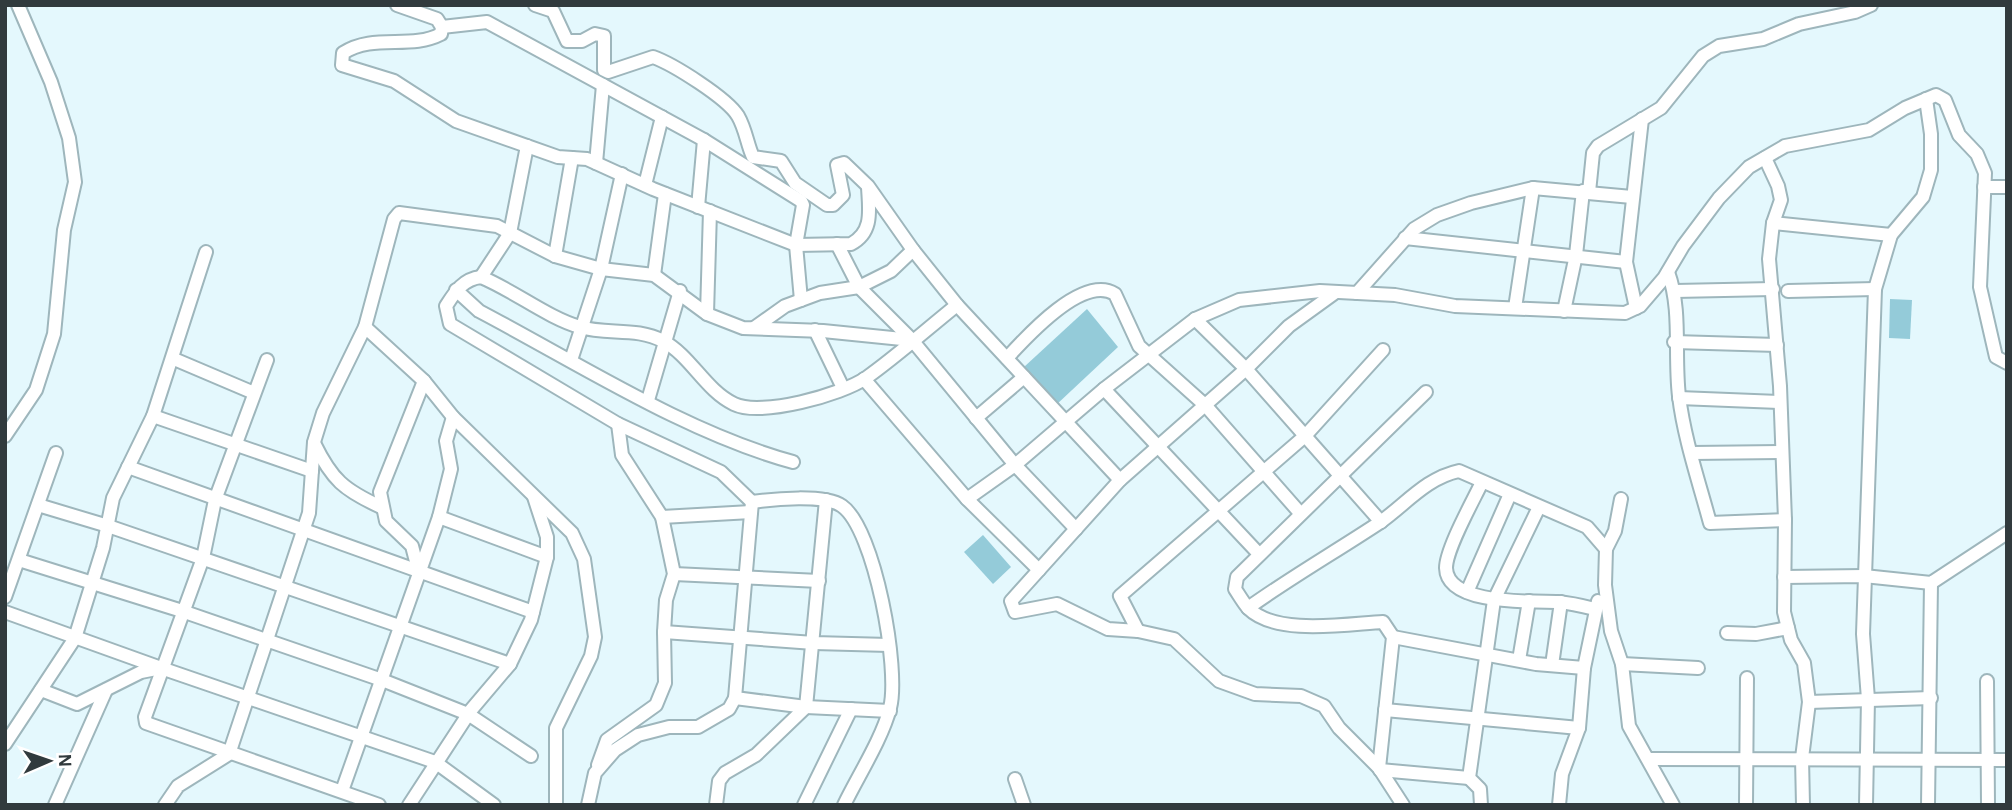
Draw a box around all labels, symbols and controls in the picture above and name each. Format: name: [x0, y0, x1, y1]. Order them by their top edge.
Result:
north arrow: [14, 726, 84, 796]
text: N: [55, 754, 74, 767]

